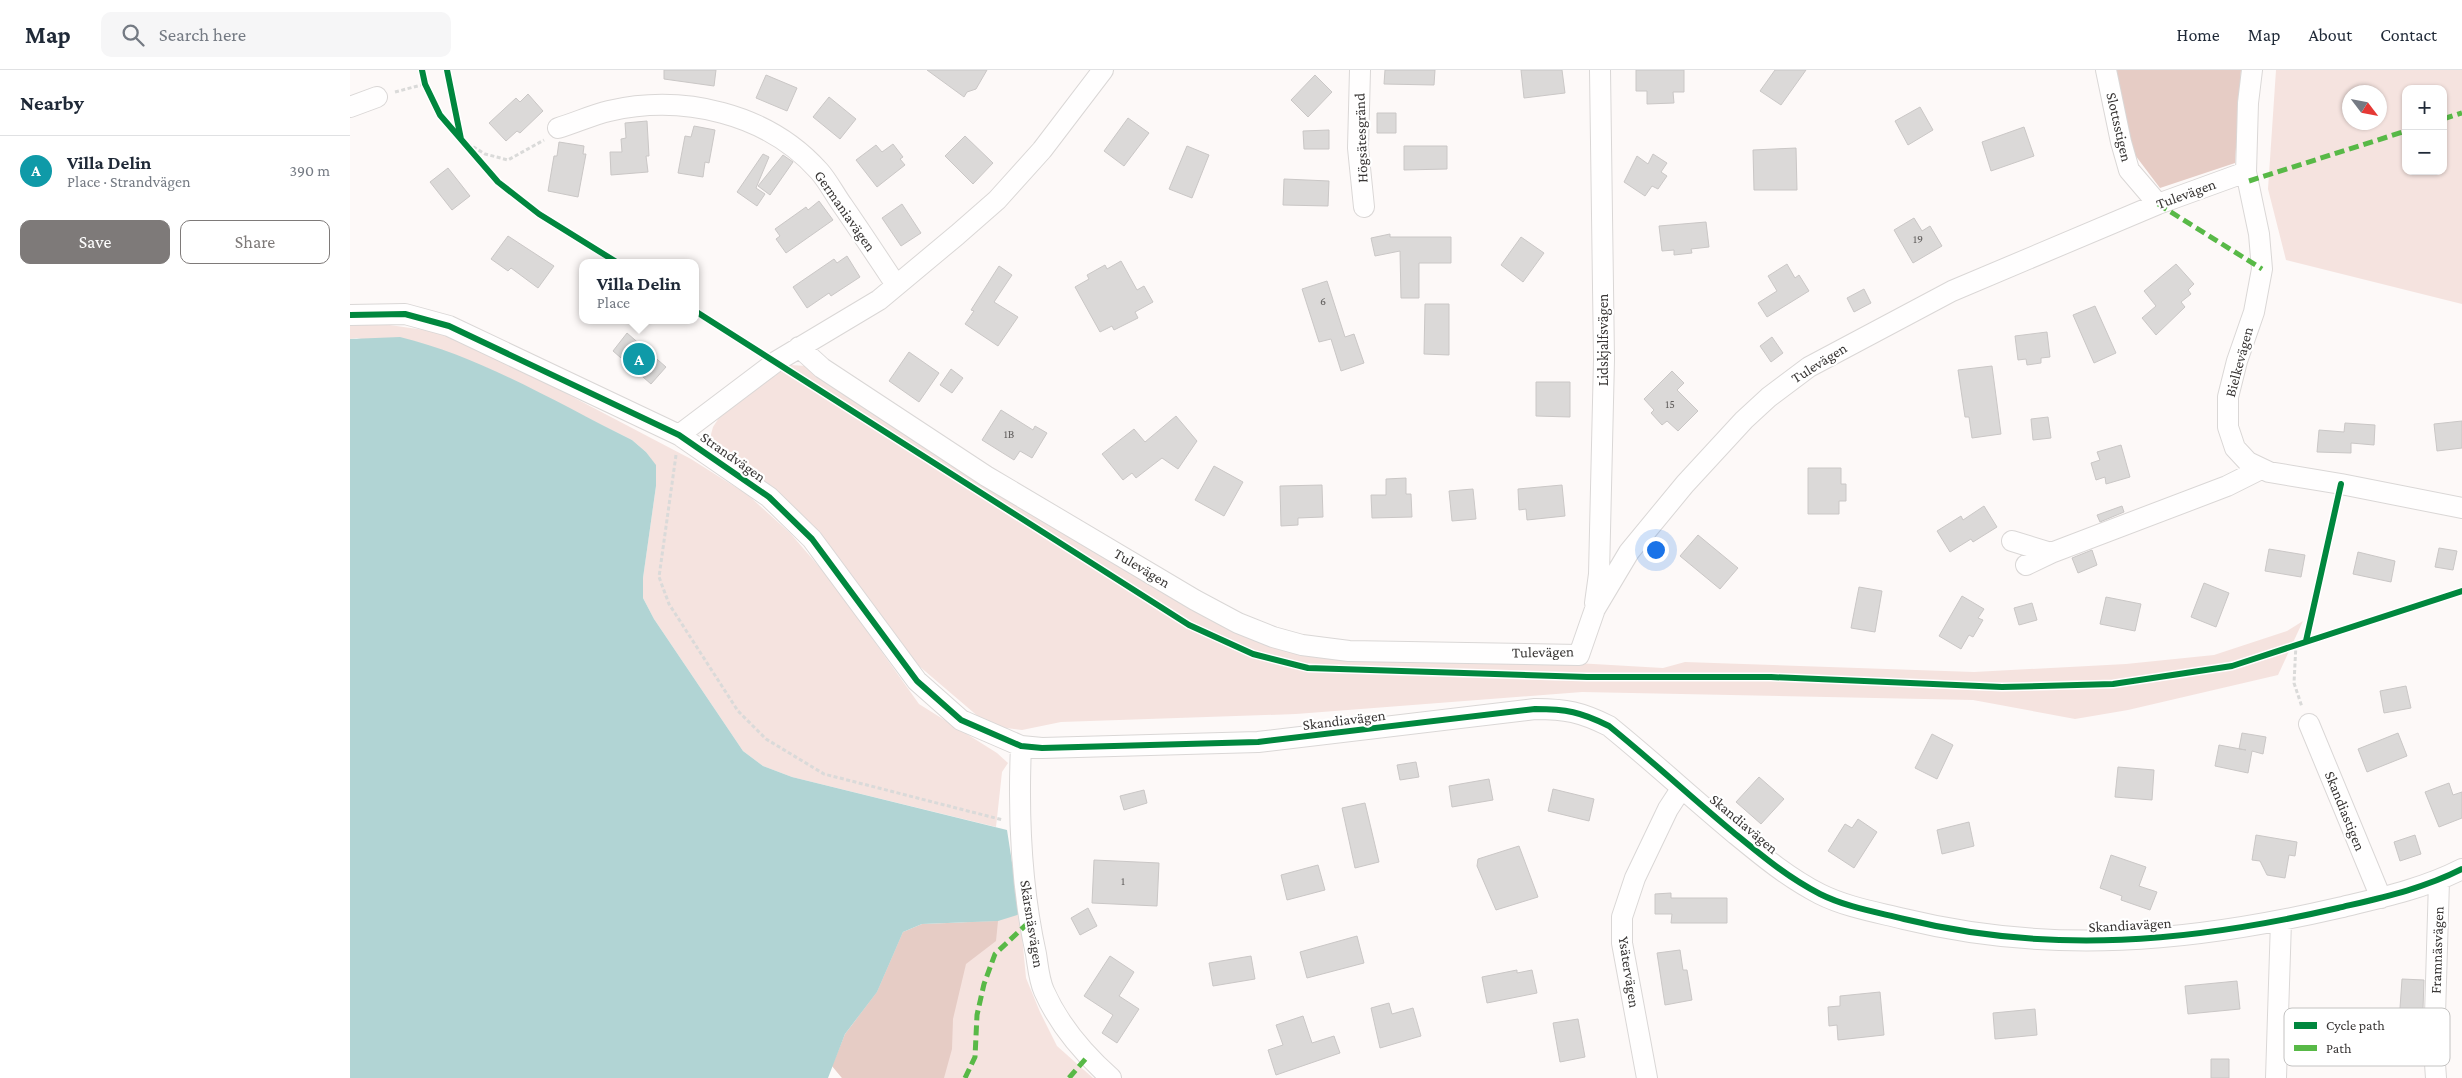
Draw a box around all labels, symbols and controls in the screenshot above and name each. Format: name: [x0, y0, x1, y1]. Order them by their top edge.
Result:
search box: [101, 12, 451, 57]
text: Map: [25, 21, 71, 48]
icon: search: [119, 21, 147, 49]
text: Search here: [159, 24, 246, 45]
text: Home: [2177, 25, 2220, 45]
text: Map: [2248, 25, 2280, 45]
text: About: [2308, 25, 2352, 45]
text: Contact: [2380, 25, 2437, 45]
north arrow: [2342, 85, 2387, 130]
map controls: [2402, 85, 2447, 175]
button: +: [2402, 85, 2447, 130]
text: Nearby: [20, 91, 84, 115]
street label: Slottsstigen: [2102, 91, 2135, 163]
street label: Högsätesgränd: [1351, 93, 1372, 183]
button: −: [2402, 130, 2447, 175]
text: Villa Delin: [67, 152, 151, 173]
text: A: [31, 162, 41, 179]
text: 390 m: [289, 162, 330, 179]
street label: Germaniavägen: [810, 168, 879, 255]
text: Place · Strandvägen: [67, 173, 191, 190]
street label: Tulevägen: [2154, 176, 2218, 213]
button: Save: [20, 220, 170, 264]
button: Share: [180, 220, 330, 264]
house number: 19: [1913, 232, 1923, 246]
popup: [579, 259, 699, 324]
text: Villa Delin: [597, 273, 681, 294]
text: Place: [597, 294, 630, 311]
house number: 6: [1320, 294, 1326, 308]
street label: Lidskjalfsvägen: [1595, 294, 1612, 386]
street label: Bielkevägen: [2222, 325, 2257, 399]
pin: A: [623, 340, 655, 378]
street label: Tulevägen: [1788, 340, 1850, 387]
house number: 15: [1665, 397, 1675, 411]
house number: 1B: [1004, 427, 1015, 441]
street label: Strandvägen: [697, 429, 769, 486]
your location: [1643, 537, 1669, 563]
street label: Tulevägen: [1111, 545, 1173, 592]
street label: Tulevägen: [1512, 643, 1574, 662]
street label: Skandiavägen: [1302, 707, 1386, 734]
street label: Skandiastigen: [2321, 769, 2368, 854]
street label: Skandiavägen: [1706, 791, 1781, 858]
house number: 1: [1121, 874, 1125, 888]
street label: Skärsnäsvägen: [1016, 879, 1047, 969]
street label: Framnäsvägen: [2427, 906, 2448, 994]
street label: Skandiavägen: [2088, 915, 2172, 936]
street label: Ysätervägen: [1614, 935, 1643, 1009]
legend: [2284, 1008, 2450, 1066]
text: Cycle path: [2326, 1017, 2385, 1033]
text: Path: [2326, 1040, 2352, 1056]

